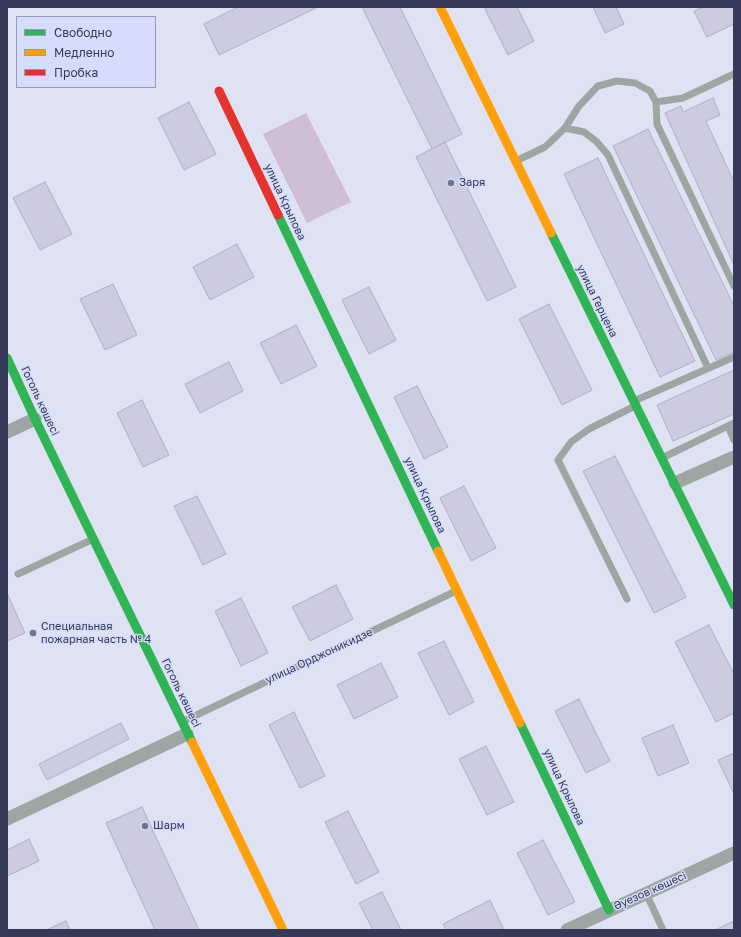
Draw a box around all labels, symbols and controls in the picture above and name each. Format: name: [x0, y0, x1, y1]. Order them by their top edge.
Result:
legend: [16, 16, 156, 88]
text: Свободно: [54, 25, 112, 40]
text: Медленно: [54, 45, 114, 60]
text: Пробка: [54, 65, 98, 80]
street label: улица Крылова: [261, 162, 309, 242]
place label: Заря: [459, 176, 485, 190]
marker: Заря: [446, 178, 456, 188]
street label: улица Герцена: [574, 263, 620, 339]
street label: Гоголь көшесі: [18, 364, 62, 438]
street label: улица Крылова: [401, 455, 449, 535]
place label: Специальная пожарная часть № 4: [41, 620, 151, 646]
street label: улица Орджоникидзе: [263, 625, 375, 687]
marker: Специальная пожарная часть № 4: [28, 628, 38, 638]
street label: Гоголь көшесі: [159, 656, 203, 730]
street label: улица Крылова: [540, 747, 588, 827]
place label: Шарм: [153, 819, 185, 833]
marker: Шарм: [140, 821, 150, 831]
street label: Әуезов көшесі: [612, 869, 688, 913]

